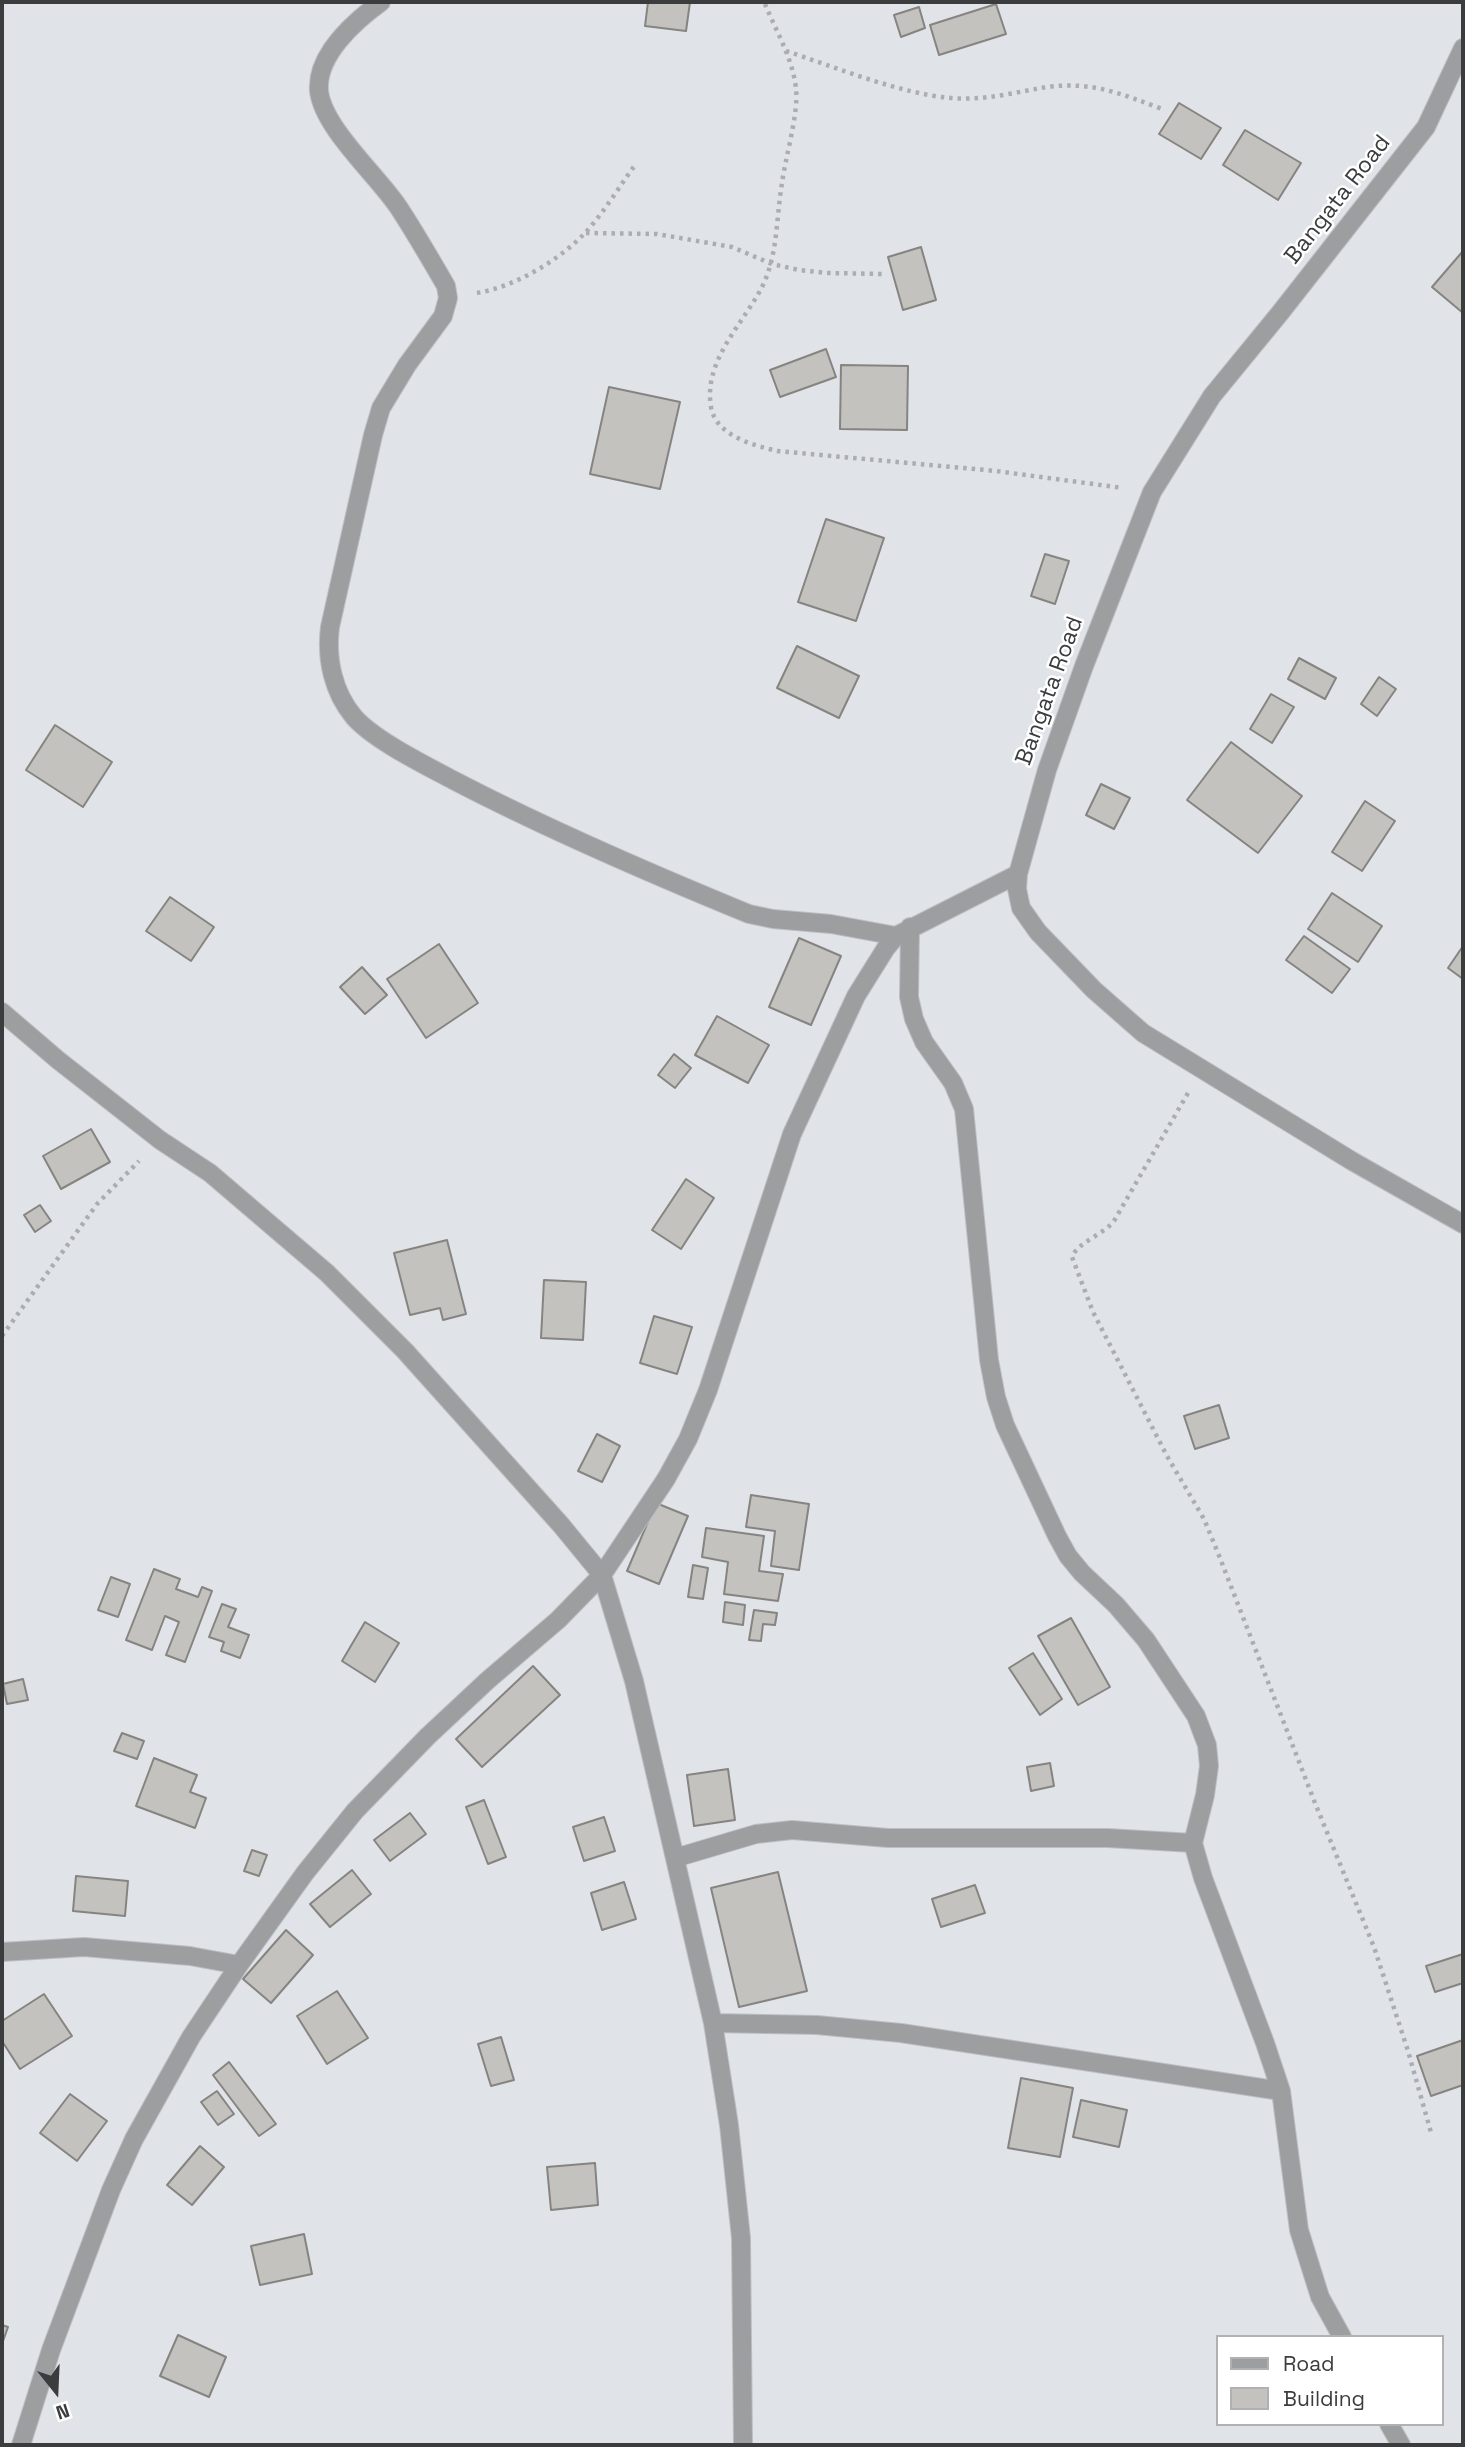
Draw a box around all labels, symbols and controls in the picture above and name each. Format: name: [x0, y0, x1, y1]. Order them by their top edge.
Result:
street label: Bangata Road: [1279, 130, 1397, 270]
street label: Bangata Road: [1010, 613, 1090, 769]
legend: [1216, 2335, 1444, 2426]
text: Road: [1283, 2350, 1335, 2377]
north arrow: [21, 2356, 91, 2426]
text: Building: [1283, 2385, 1365, 2412]
text: N: [53, 2398, 73, 2425]

